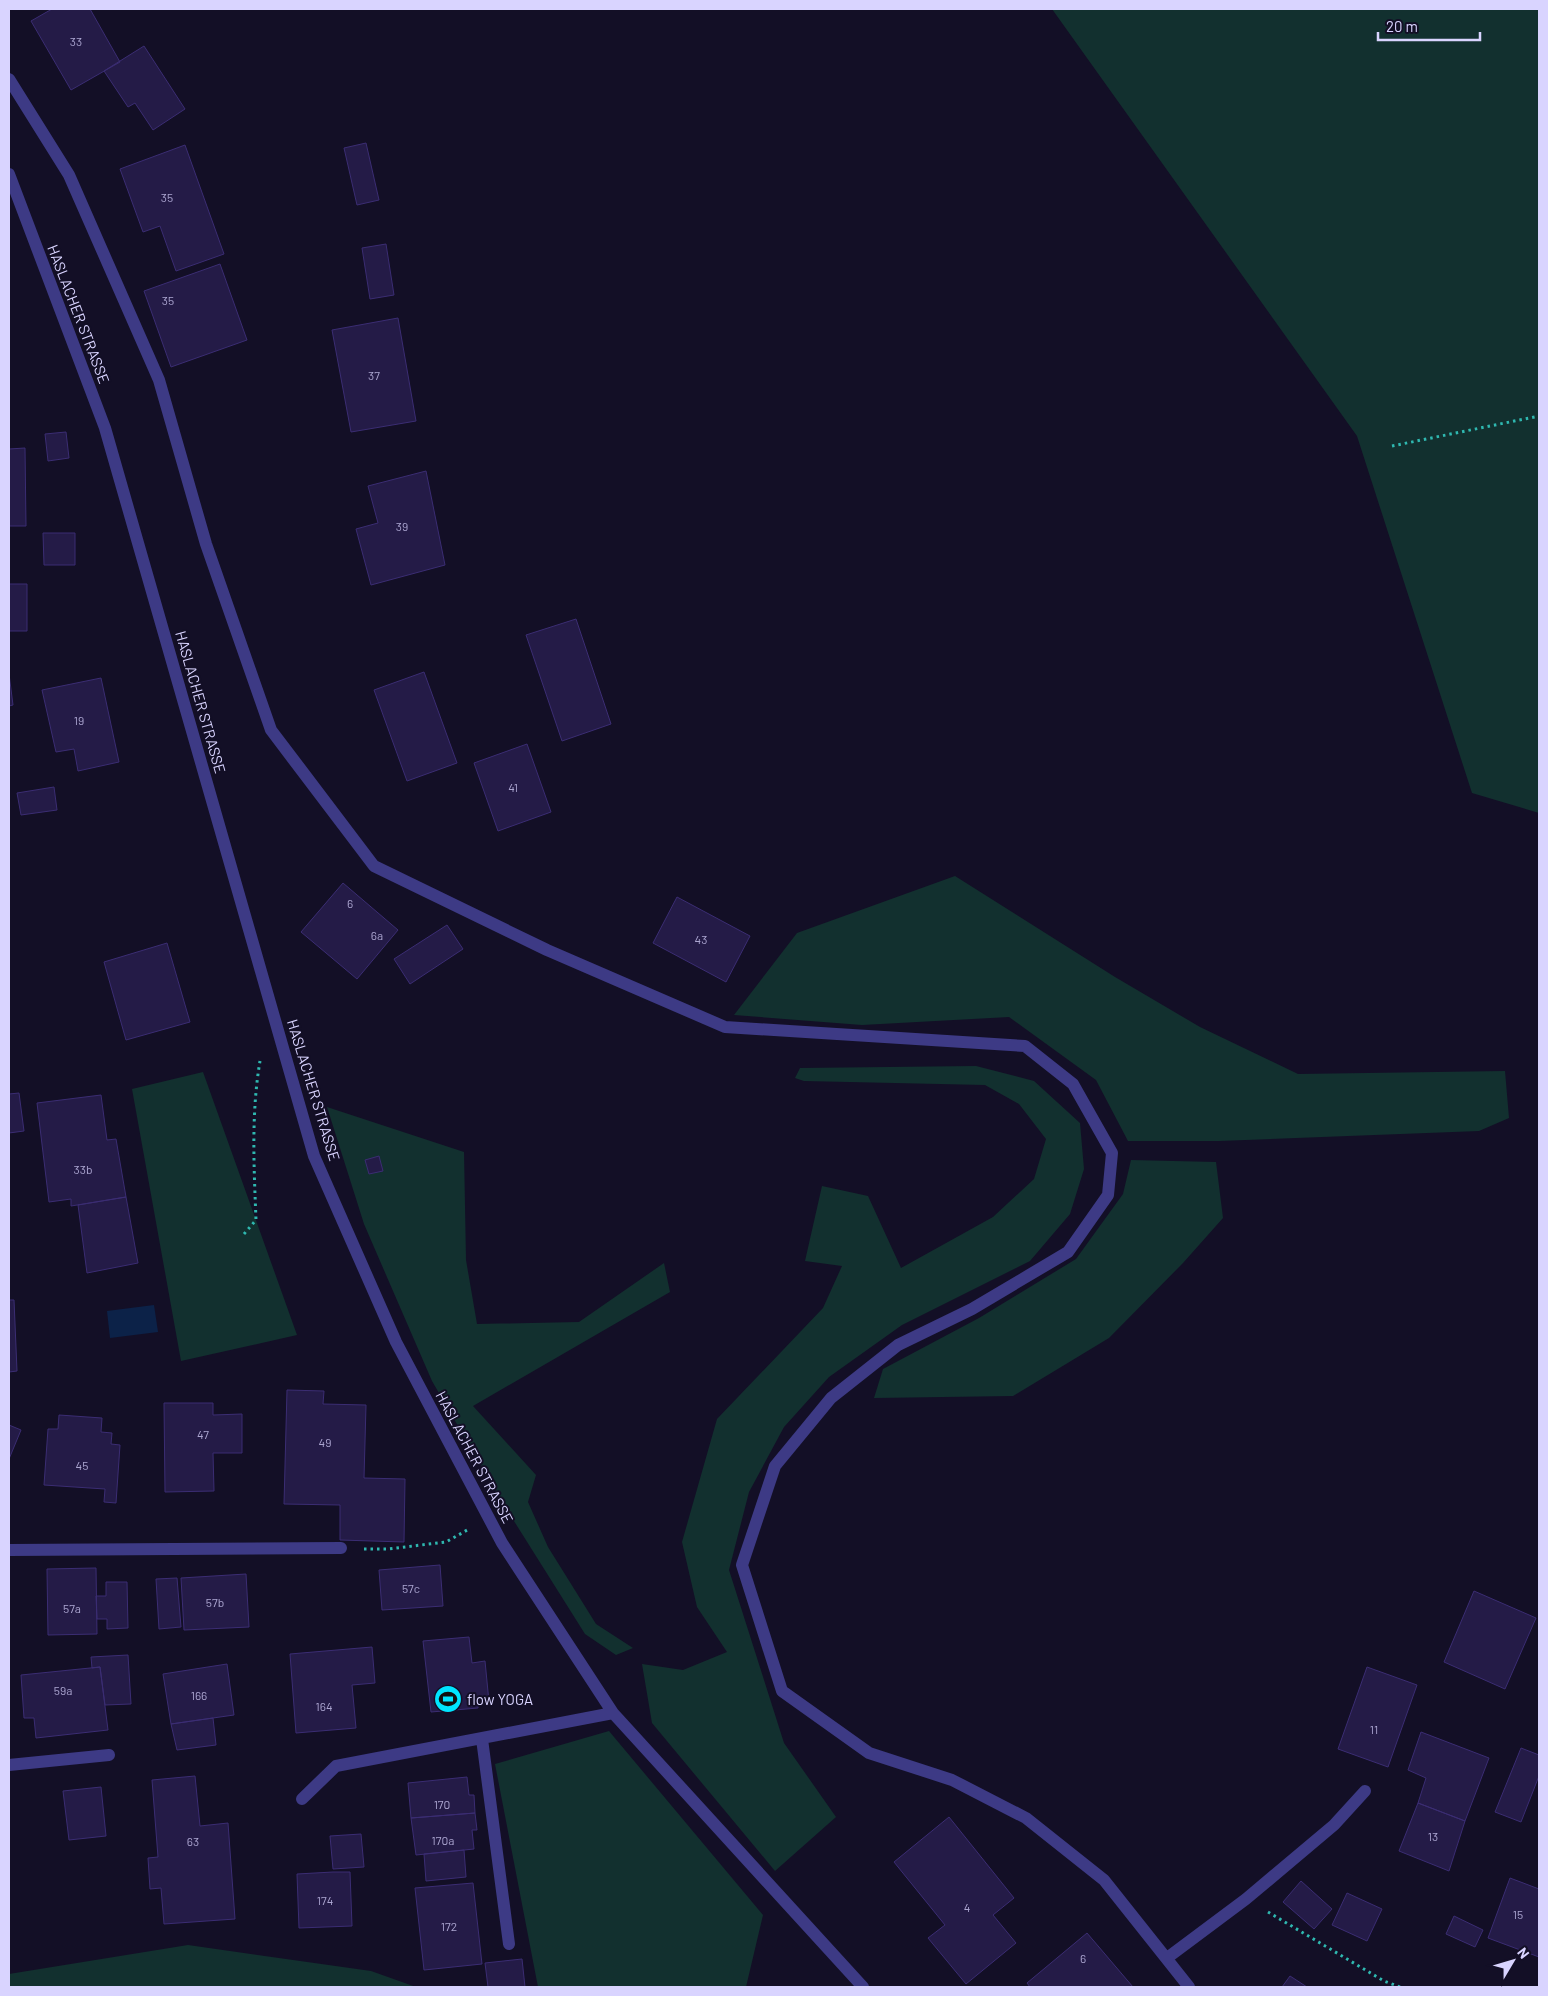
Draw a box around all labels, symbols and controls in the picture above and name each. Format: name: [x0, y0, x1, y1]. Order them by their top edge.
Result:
scale bar: [1378, 10, 1480, 42]
text: 20 m: [1386, 17, 1418, 35]
house number: 33: [70, 34, 82, 48]
house number: 35: [161, 190, 173, 204]
street label: HASLACHER STRASSE: [44, 242, 114, 386]
house number: 35: [162, 293, 174, 307]
house number: 37: [368, 368, 380, 382]
house number: 39: [396, 519, 408, 533]
street label: HASLACHER STRASSE: [172, 629, 230, 775]
house number: 19: [74, 713, 84, 727]
house number: 41: [508, 780, 518, 794]
house number: 6: [347, 896, 353, 910]
house number: 6a: [371, 928, 383, 942]
house number: 43: [695, 932, 707, 946]
street label: HASLACHER STRASSE: [284, 1017, 344, 1163]
house number: 33b: [74, 1162, 92, 1176]
street label: HASLACHER STRASSE: [432, 1388, 518, 1526]
house number: 47: [197, 1427, 209, 1441]
house number: 49: [319, 1435, 331, 1449]
house number: 45: [76, 1458, 88, 1472]
house number: 57c: [402, 1581, 420, 1595]
house number: 57b: [206, 1595, 224, 1609]
house number: 57a: [63, 1601, 81, 1615]
house number: 59a: [54, 1683, 72, 1697]
sports icon: flow YOGA: [433, 1684, 463, 1714]
house number: 166: [191, 1688, 207, 1702]
place label: flow YOGA: [467, 1690, 533, 1708]
house number: 164: [316, 1699, 333, 1713]
house number: 11: [1370, 1722, 1378, 1736]
house number: 170: [434, 1797, 450, 1811]
house number: 13: [1428, 1829, 1438, 1843]
house number: 170a: [432, 1833, 454, 1847]
house number: 63: [187, 1834, 199, 1848]
house number: 174: [317, 1893, 333, 1907]
house number: 4: [964, 1900, 970, 1914]
house number: 15: [1513, 1907, 1523, 1921]
house number: 172: [441, 1919, 457, 1933]
north arrow: [1488, 1936, 1538, 1986]
text: N: [1514, 1944, 1533, 1962]
house number: 6: [1080, 1951, 1086, 1965]

